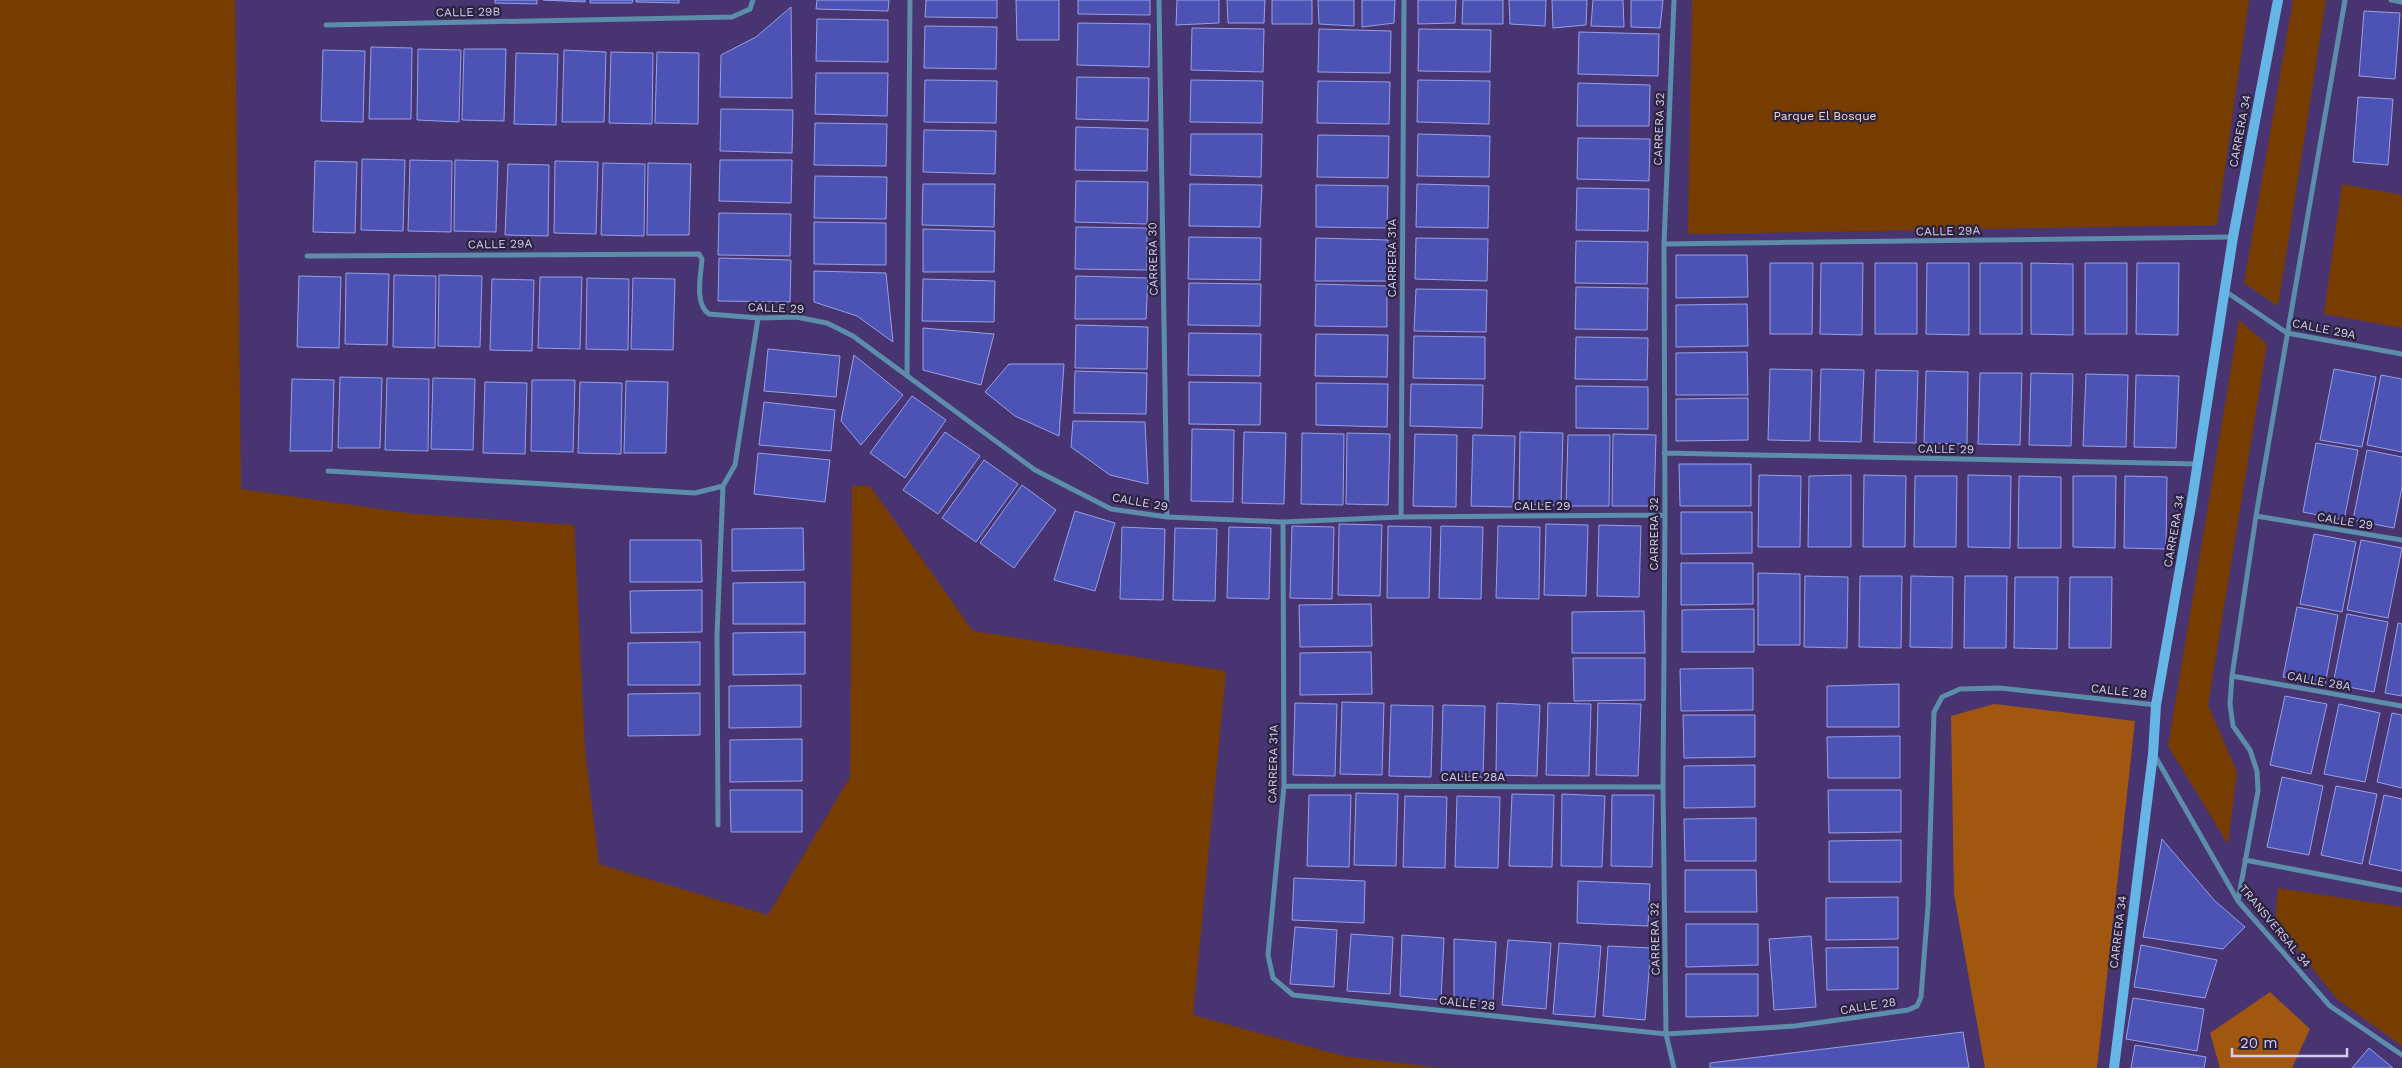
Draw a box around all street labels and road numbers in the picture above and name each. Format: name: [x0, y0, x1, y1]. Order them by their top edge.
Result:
street label: CALLE 29B: [436, 4, 501, 20]
street label: CARRERA 32: [1651, 92, 1667, 166]
street label: CARRERA 34: [2226, 94, 2254, 168]
street label: CARRERA 31A: [1385, 218, 1399, 297]
street label: CARRERA 30: [1145, 222, 1161, 296]
street label: CALLE 29A: [1916, 223, 1980, 239]
street label: CALLE 29A: [468, 236, 532, 252]
street label: CALLE 29: [747, 300, 805, 316]
street label: CALLE 29A: [2291, 316, 2357, 342]
street label: CALLE 29: [1918, 442, 1974, 456]
street label: CALLE 29: [1111, 490, 1169, 514]
street label: CARRERA 34: [2161, 494, 2187, 568]
street label: CARRERA 32: [1647, 497, 1661, 571]
street label: CALLE 29: [1514, 499, 1570, 513]
street label: CALLE 29: [2316, 510, 2374, 532]
street label: CALLE 28A: [2286, 669, 2352, 694]
street label: CALLE 28: [2090, 681, 2148, 701]
street label: CARRERA 31A: [1265, 724, 1281, 804]
street label: CALLE 28A: [1441, 770, 1505, 784]
street label: TRANSVERSAL 34: [2236, 882, 2314, 970]
street label: CARRERA 34: [2107, 895, 2129, 969]
street label: CARRERA 32: [1647, 902, 1663, 976]
street label: CALLE 28: [1438, 993, 1496, 1013]
street label: CALLE 28: [1839, 995, 1897, 1017]

